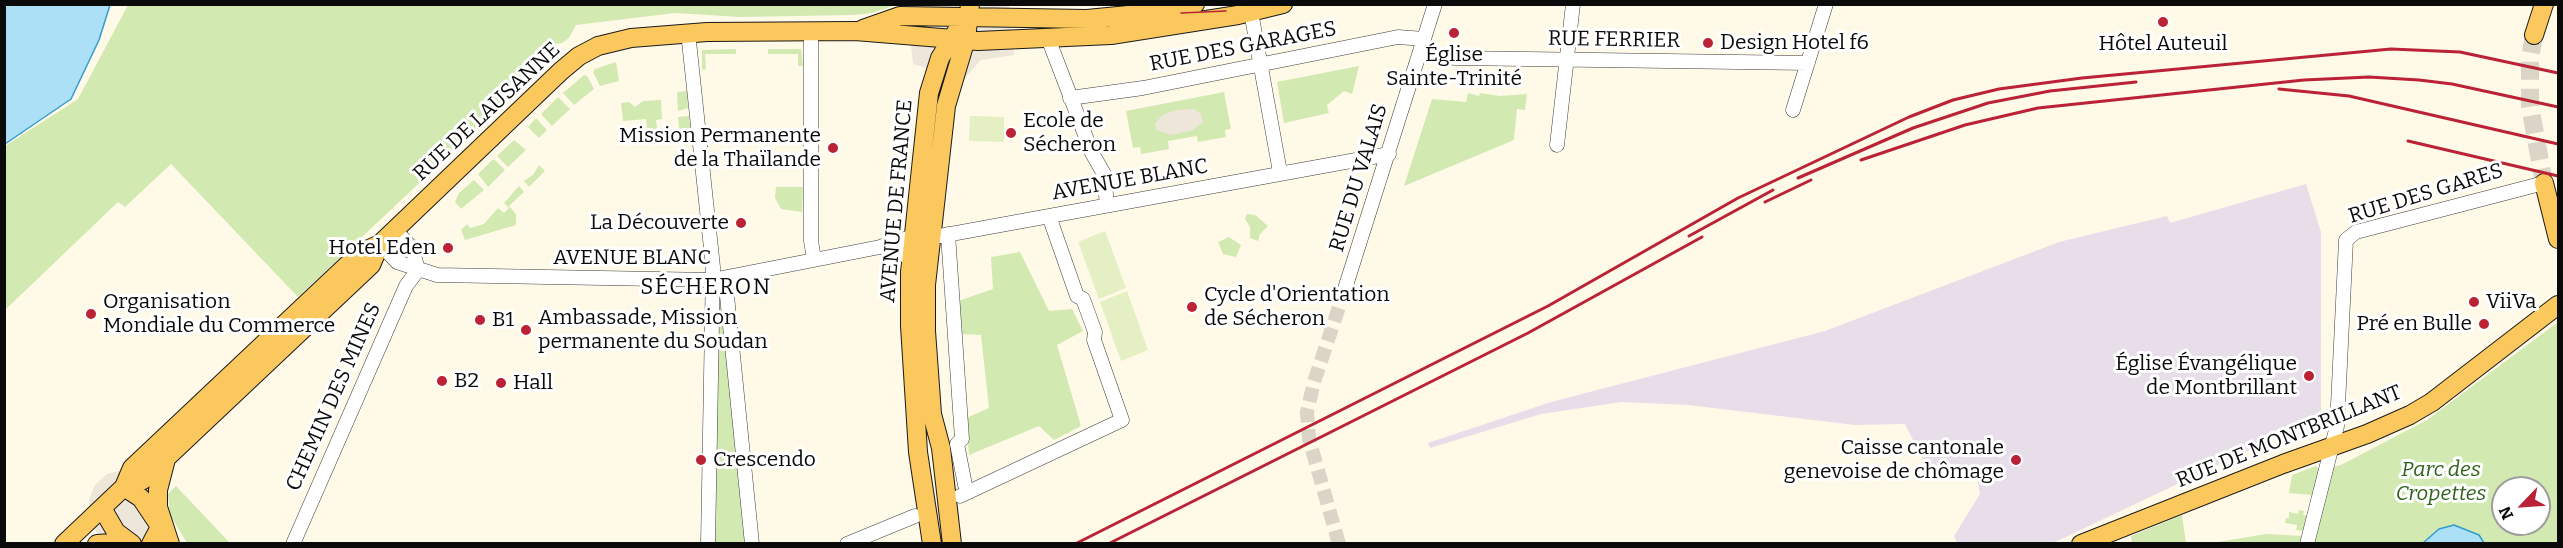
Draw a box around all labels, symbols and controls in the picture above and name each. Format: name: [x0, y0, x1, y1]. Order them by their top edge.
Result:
marker: Hôtel Auteuil: [2156, 15, 2170, 29]
street label: RUE DES GARAGES: [1147, 17, 1339, 77]
marker: Église Sainte-Trinité: [1447, 26, 1461, 40]
street label: RUE FERRIER: [1548, 26, 1680, 54]
place label: Design Hotel f6: [1720, 30, 1869, 56]
place label: Hôtel Auteuil: [2099, 31, 2227, 57]
marker: Design Hotel f6: [1701, 36, 1715, 50]
street label: RUE DE LAUSANNE: [408, 37, 566, 187]
place label: Église Sainte-Trinité: [1386, 42, 1522, 92]
street label: AVENUE DE FRANCE: [876, 98, 918, 304]
street label: RUE DU VALAIS: [1325, 101, 1393, 255]
place label: Ecole de Sécheron: [1023, 108, 1116, 158]
place label: Mission Permanente de la Thaïlande: [619, 123, 821, 173]
marker: Ecole de Sécheron: [1004, 126, 1018, 140]
marker: Mission Permanente de la Thaïlande: [826, 141, 840, 155]
street label: AVENUE BLANC: [1050, 154, 1210, 206]
street label: RUE DES GARES: [2346, 159, 2506, 229]
place label: La Découverte: [590, 210, 729, 236]
marker: La Découverte: [734, 216, 748, 230]
place label: Hotel Eden: [329, 235, 436, 261]
marker: Hotel Eden: [441, 241, 455, 255]
street label: AVENUE BLANC: [553, 245, 711, 271]
district label: SÉCHERON: [640, 275, 772, 301]
place label: Cycle d'Orientation de Sécheron: [1204, 282, 1390, 332]
place label: Organisation Mondiale du Commerce: [103, 289, 335, 339]
place label: ViiVa: [2486, 289, 2536, 315]
marker: ViiVa: [2467, 295, 2481, 309]
street label: CHEMIN DES MINES: [281, 299, 387, 495]
marker: Cycle d'Orientation de Sécheron: [1185, 300, 1199, 314]
place label: Ambassade, Mission permanente du Soudan: [538, 305, 768, 355]
marker: Organisation Mondiale du Commerce: [84, 307, 98, 321]
place label: B1: [492, 307, 514, 333]
place label: Pré en Bulle: [2356, 311, 2472, 337]
marker: B1: [473, 313, 487, 327]
marker: Pré en Bulle: [2477, 317, 2491, 331]
marker: Ambassade, Mission permanente du Soudan: [519, 323, 533, 337]
place label: Église Évangélique de Montbrillant: [2115, 351, 2297, 401]
place label: B2: [454, 368, 479, 394]
marker: Église Évangélique de Montbrillant: [2302, 369, 2316, 383]
place label: Hall: [513, 370, 553, 396]
marker: B2: [435, 374, 449, 388]
marker: Hall: [494, 376, 508, 390]
street label: RUE DE MONTBRILLANT: [2173, 380, 2405, 494]
place label: Caisse cantonale genevoise de chômage: [1784, 435, 2004, 485]
place label: Crescendo: [713, 447, 816, 473]
marker: Crescendo: [694, 453, 708, 467]
marker: Caisse cantonale genevoise de chômage: [2009, 453, 2023, 467]
park label: Parc des Cropettes: [2396, 457, 2486, 507]
north arrow: [2491, 476, 2551, 536]
text: N: [2495, 503, 2517, 523]

